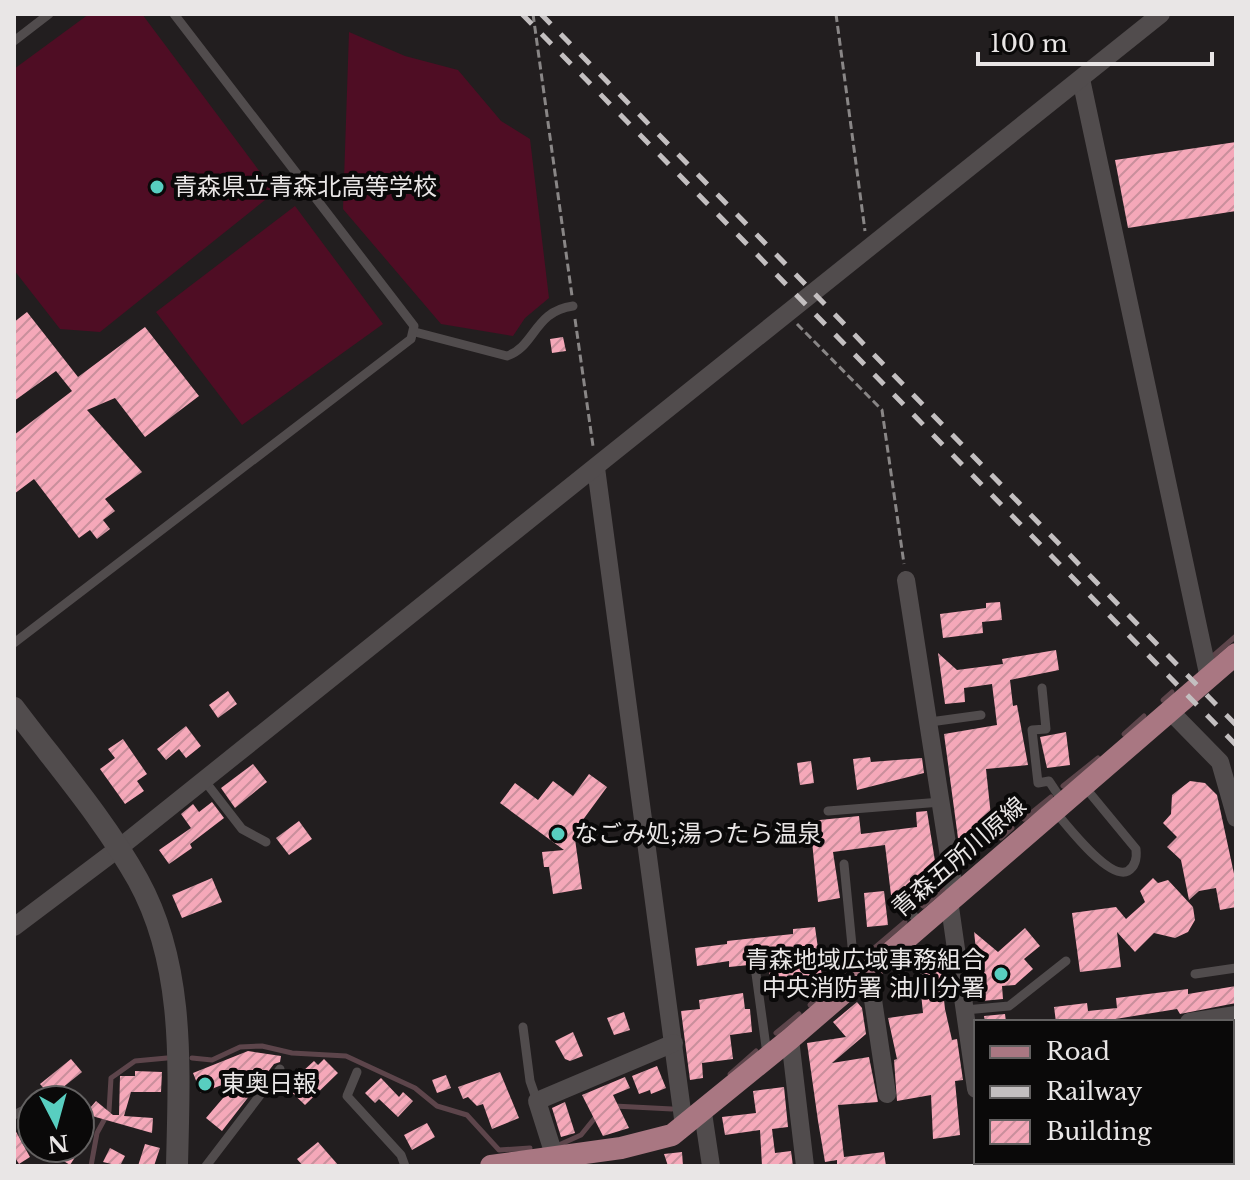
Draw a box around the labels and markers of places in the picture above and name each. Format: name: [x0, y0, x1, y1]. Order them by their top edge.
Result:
place label: 青森県立青森北高等学校: [173, 172, 437, 201]
marker: 青森県立青森北高等学校: [148, 178, 166, 196]
place label: なごみ処;湯ったら温泉: [574, 819, 821, 848]
marker: なごみ処;湯ったら温泉: [549, 825, 567, 843]
place label: 青森地域広域事務組合 中央消防署 油川分署: [745, 945, 985, 1002]
marker: 青森地域広域事務組合 中央消防署 油川分署: [992, 965, 1010, 983]
place label: 東奥日報: [221, 1069, 317, 1098]
marker: 東奥日報: [196, 1075, 214, 1093]

